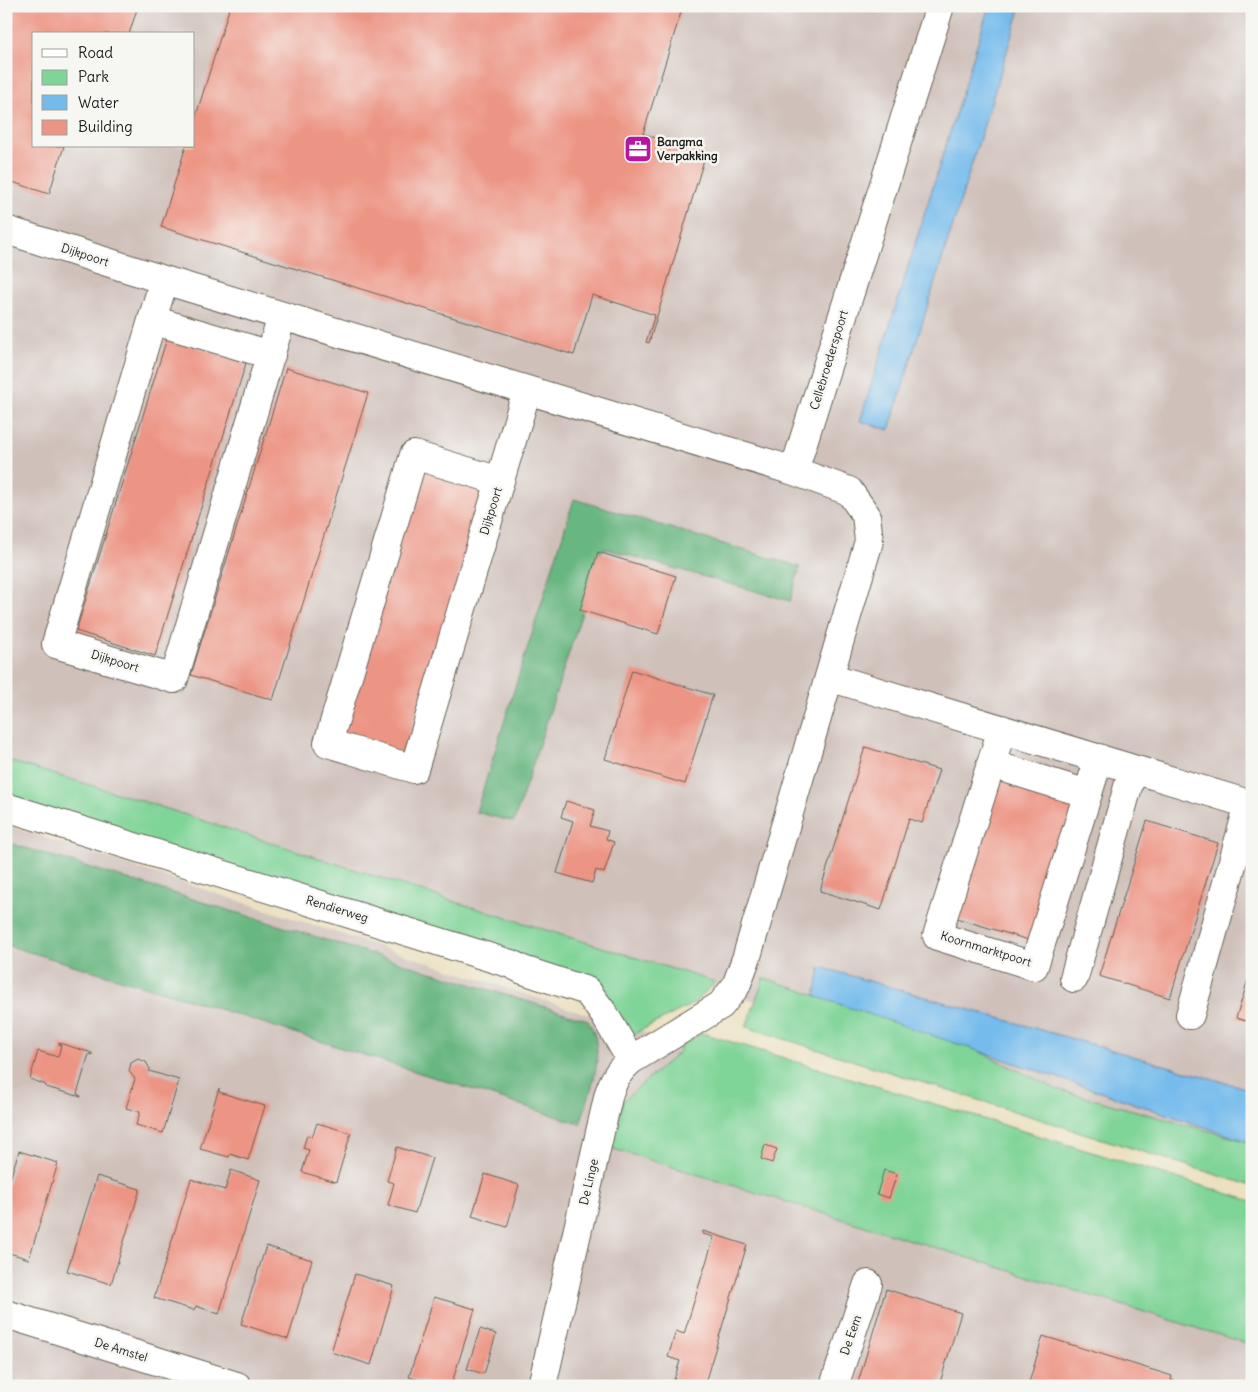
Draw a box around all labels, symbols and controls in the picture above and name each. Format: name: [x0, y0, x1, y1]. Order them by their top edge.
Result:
legend: [32, 32, 195, 148]
text: Road: [78, 43, 113, 62]
text: Park: [78, 67, 109, 86]
text: Water: [78, 93, 119, 112]
text: Building: [78, 117, 133, 136]
office icon: Bangma Verpakking: [623, 134, 653, 164]
place label: Bangma Verpakking: [657, 134, 718, 164]
street label: Dijkpoort: [59, 240, 111, 269]
street label: Cellebroederspoort: [806, 308, 851, 412]
street label: Dijkpoort: [476, 485, 505, 537]
street label: Dijkpoort: [89, 646, 141, 675]
street label: Rendierweg: [304, 892, 370, 925]
street label: Koornmarktpoort: [939, 928, 1033, 969]
street label: De Linge: [576, 1157, 601, 1207]
street label: De Eem: [837, 1312, 865, 1357]
street label: De Amstel: [93, 1334, 149, 1365]

